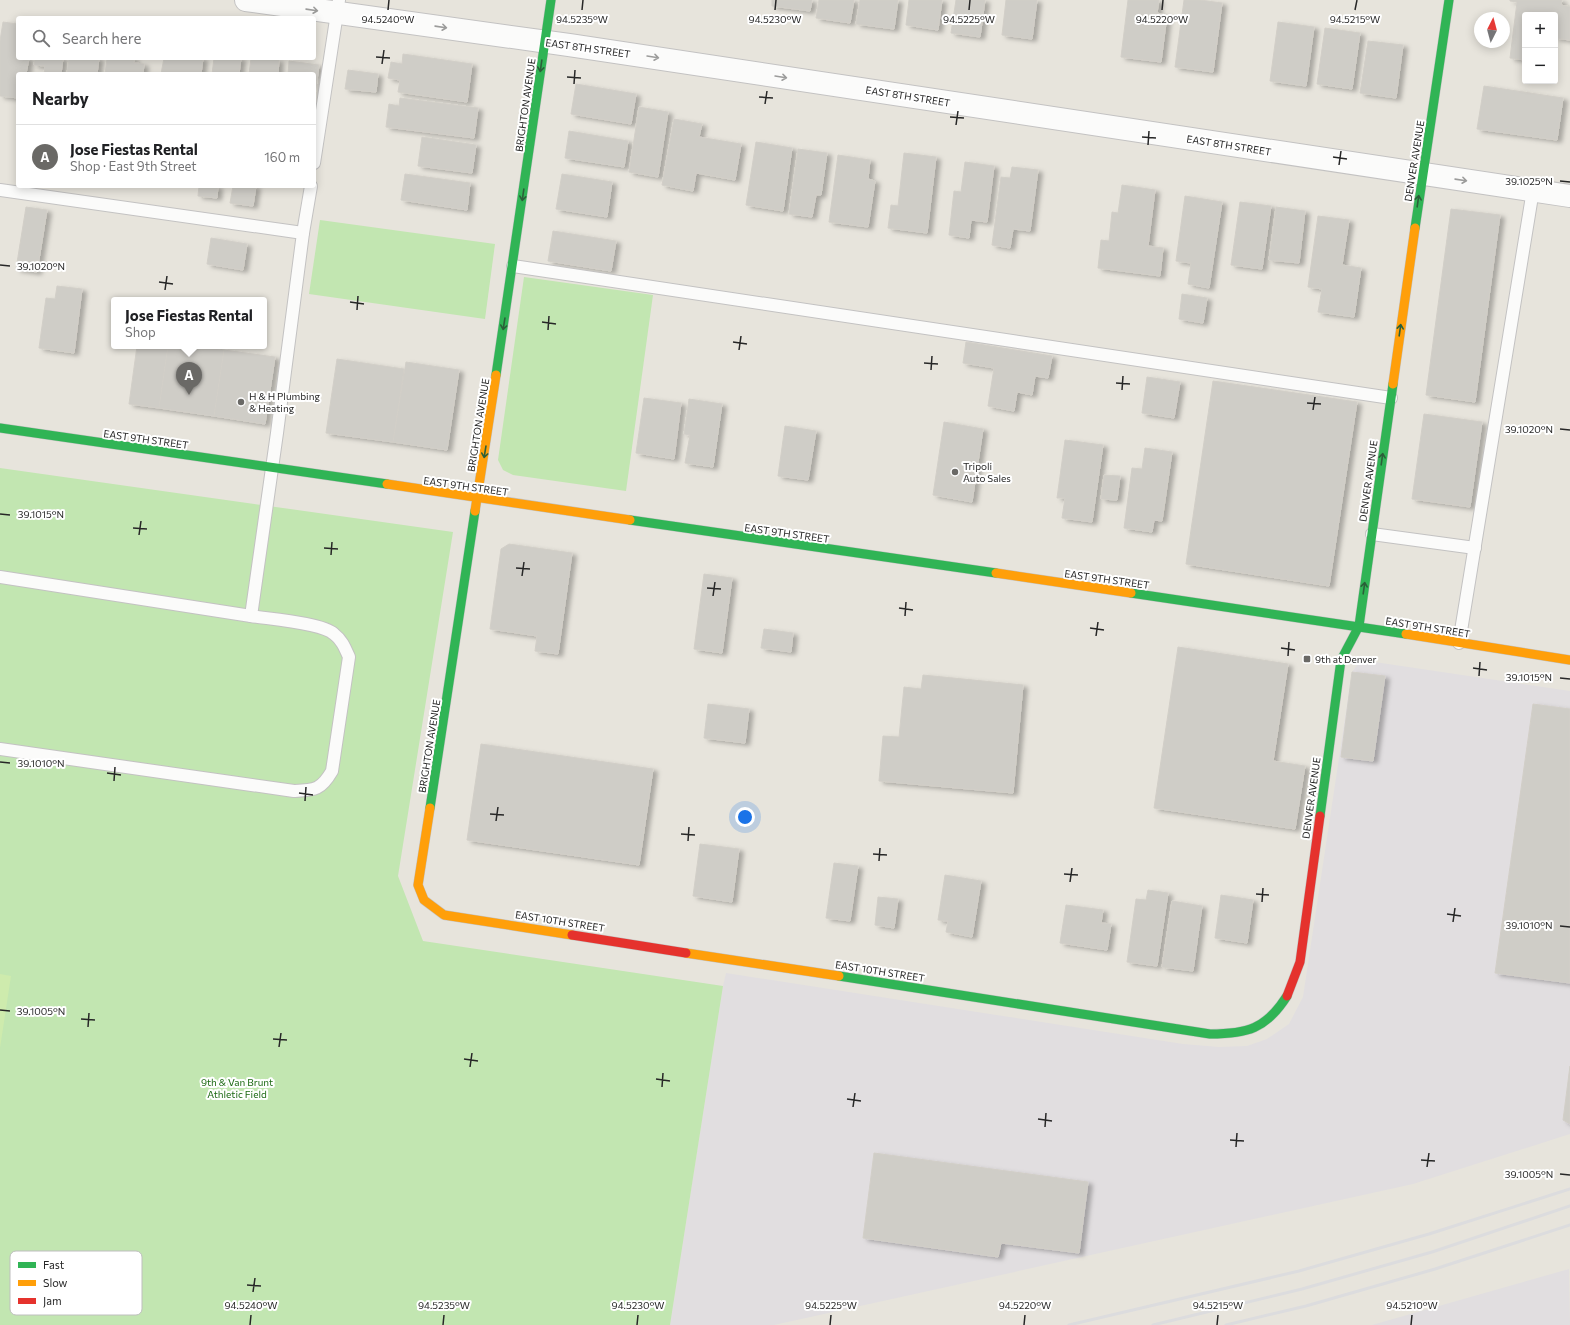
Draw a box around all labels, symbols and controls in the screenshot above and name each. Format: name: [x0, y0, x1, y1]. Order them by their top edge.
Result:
one-way arrow: [305, 6, 318, 14]
north arrow: [1474, 12, 1510, 48]
map controls: [1522, 12, 1558, 84]
button: +: [1522, 12, 1558, 48]
text: 94.5240°W: [362, 13, 414, 25]
text: 94.5235°W: [556, 13, 608, 25]
text: 94.5230°W: [749, 13, 801, 25]
text: 94.5225°W: [943, 13, 995, 25]
text: 94.5220°W: [1136, 13, 1188, 25]
text: 94.5215°W: [1330, 13, 1380, 25]
search box: [16, 16, 316, 60]
one-way arrow: [434, 23, 447, 31]
icon: search: [30, 27, 52, 49]
text: Search here: [62, 29, 141, 47]
street label: EAST 8TH STREET: [545, 36, 632, 60]
button: −: [1522, 48, 1558, 84]
one-way arrow: [646, 53, 659, 61]
street label: BRIGHTON AVENUE: [512, 57, 538, 153]
one-way arrow: [537, 59, 545, 72]
one-way arrow: [775, 73, 788, 81]
street label: EAST 8TH STREET: [865, 83, 952, 109]
text: Nearby: [32, 88, 89, 109]
street label: DENVER AVENUE: [1402, 120, 1426, 202]
street label: EAST 8TH STREET: [1186, 132, 1273, 158]
text: Jose Fiestas Rental: [70, 140, 198, 158]
text: A: [40, 149, 50, 165]
text: 160 m: [264, 149, 300, 165]
text: Shop · East 9th Street: [70, 158, 197, 174]
text: 39.1025°N: [1505, 175, 1553, 187]
one-way arrow: [1454, 176, 1467, 184]
one-way arrow: [519, 188, 527, 201]
one-way arrow: [1415, 195, 1422, 208]
text: 39.1020°N: [17, 260, 65, 272]
popup: [111, 297, 267, 349]
text: Jose Fiestas Rental: [125, 306, 253, 324]
one-way arrow: [500, 317, 508, 330]
text: Shop: [125, 324, 156, 340]
one-way arrow: [1396, 324, 1404, 337]
pin: A: [176, 362, 202, 395]
street label: BRIGHTON AVENUE: [465, 377, 491, 472]
place label: H & H Plumbing & Heating: [249, 390, 320, 414]
marker: H & H Plumbing & Heating: [236, 397, 246, 407]
text: 39.1020°N: [1505, 423, 1553, 435]
street label: EAST 9TH STREET: [103, 427, 190, 451]
street label: DENVER AVENUE: [1356, 439, 1380, 522]
one-way arrow: [481, 445, 489, 458]
one-way arrow: [1378, 453, 1386, 466]
place label: Tripoli Auto Sales: [963, 460, 1011, 484]
marker: Tripoli Auto Sales: [950, 467, 960, 477]
street label: EAST 9TH STREET: [423, 474, 510, 498]
text: 39.1015°N: [18, 508, 64, 520]
street label: EAST 9TH STREET: [744, 521, 831, 545]
street label: EAST 9TH STREET: [1064, 567, 1151, 591]
one-way arrow: [1360, 582, 1368, 595]
street label: EAST 9TH STREET: [1385, 614, 1472, 640]
place label: 9th at Denver: [1315, 653, 1377, 665]
marker: 9th at Denver: [1302, 654, 1312, 664]
text: 39.1015°N: [1506, 671, 1552, 683]
street label: BRIGHTON AVENUE: [416, 698, 442, 793]
street label: DENVER AVENUE: [1299, 756, 1323, 839]
text: 39.1010°N: [17, 757, 65, 769]
your location: [735, 807, 755, 827]
street label: EAST 10TH STREET: [514, 908, 606, 934]
text: 39.1010°N: [1505, 919, 1553, 931]
street label: EAST 10TH STREET: [834, 958, 926, 984]
text: 39.1005°N: [17, 1005, 65, 1017]
park label: 9th & Van Brunt Athletic Field: [201, 1076, 273, 1100]
text: 39.1005°N: [1505, 1168, 1553, 1180]
legend: [10, 1251, 142, 1315]
text: Fast: [43, 1258, 65, 1271]
text: Slow: [43, 1276, 68, 1289]
text: Jam: [43, 1294, 62, 1308]
text: 94.5240°W: [225, 1299, 277, 1311]
text: 94.5235°W: [418, 1299, 470, 1311]
text: 94.5230°W: [612, 1299, 664, 1311]
text: 94.5225°W: [805, 1299, 857, 1311]
text: 94.5220°W: [999, 1299, 1051, 1311]
text: 94.5215°W: [1193, 1299, 1243, 1311]
text: 94.5210°W: [1386, 1299, 1438, 1311]

